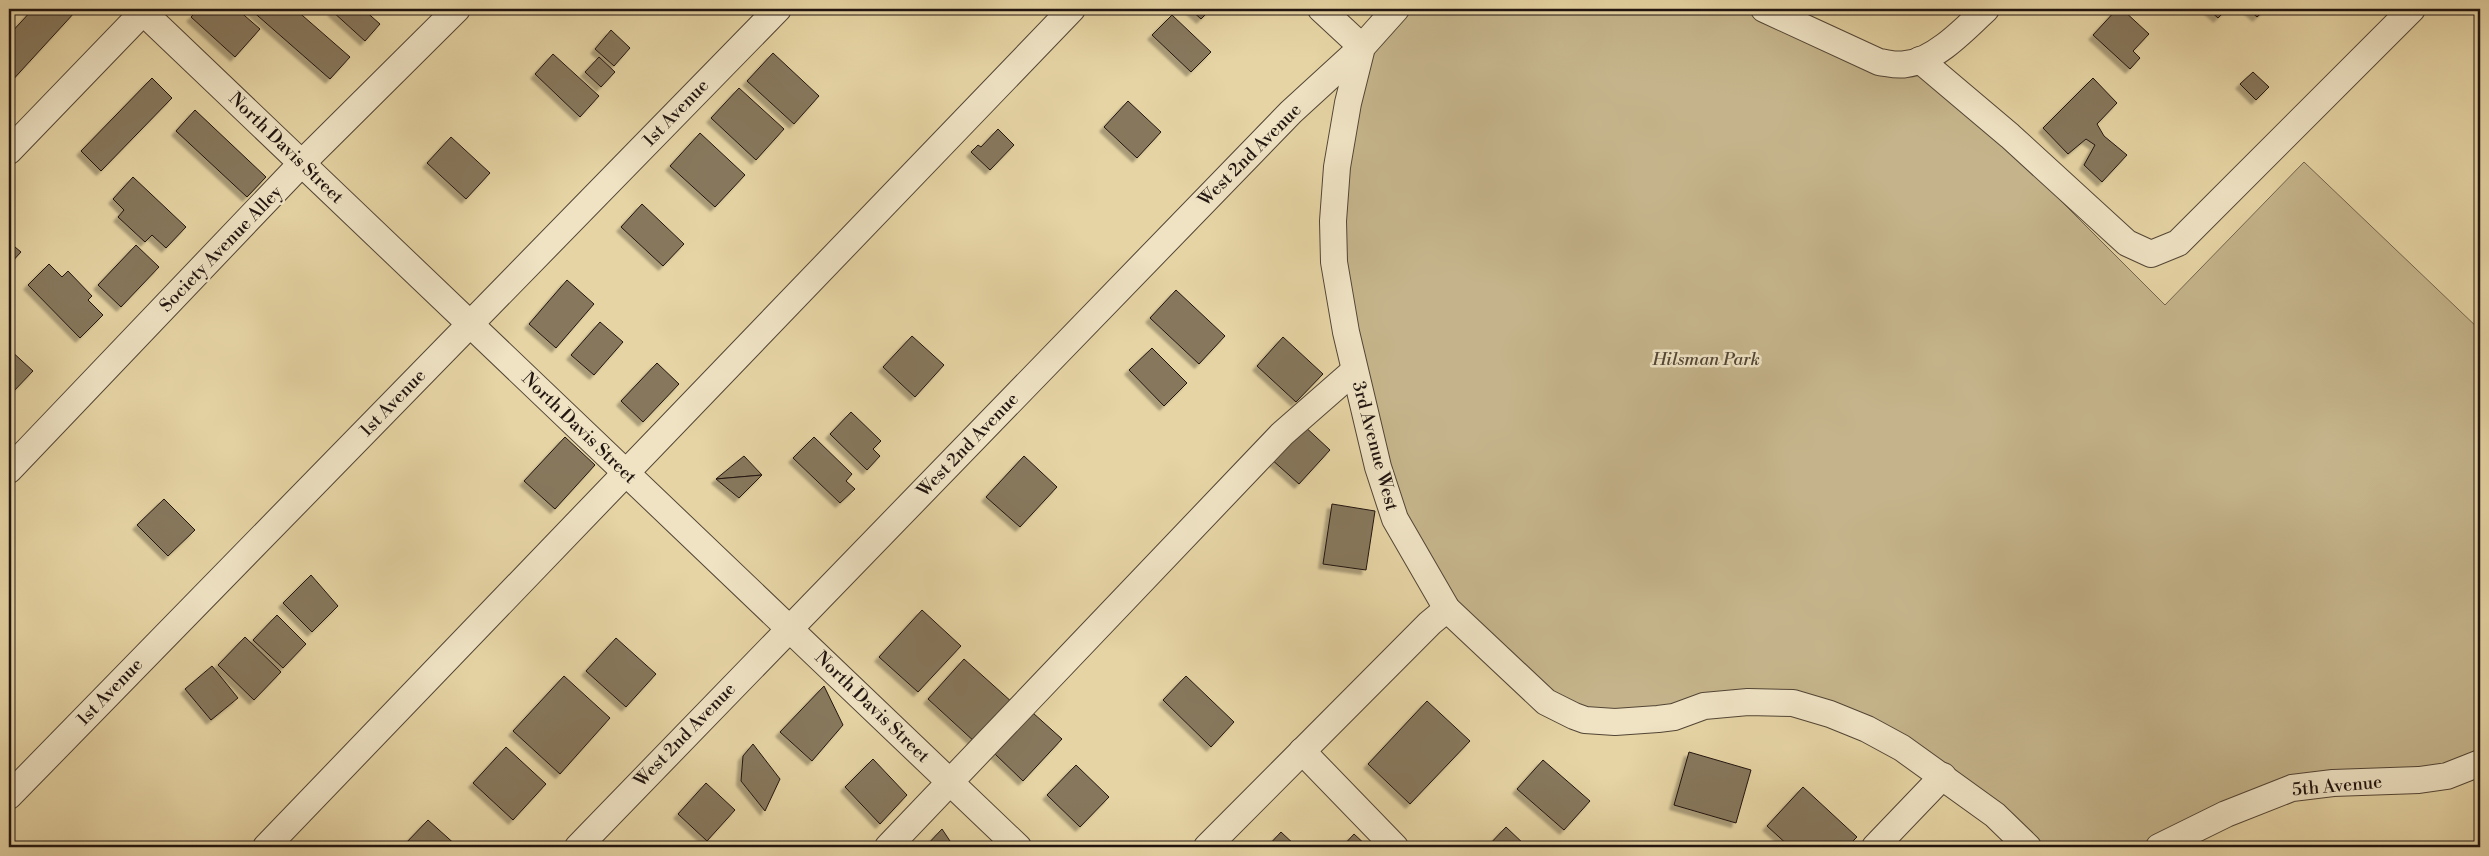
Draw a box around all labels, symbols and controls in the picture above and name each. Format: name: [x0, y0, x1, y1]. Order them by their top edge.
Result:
street label: 1st Avenue: [638, 74, 714, 152]
street label: North Davis Street: [224, 87, 349, 209]
street label: West 2nd Avenue: [1193, 99, 1306, 212]
street label: Society Avenue Alley: [155, 181, 288, 317]
park label: Hilsman Park: [1651, 348, 1760, 371]
street label: 1st Avenue: [355, 364, 431, 442]
street label: North Davis Street: [517, 367, 642, 489]
street label: 3rd Avenue West: [1347, 379, 1404, 514]
street label: West 2nd Avenue: [912, 388, 1024, 503]
street label: North Davis Street: [810, 646, 935, 768]
street label: 1st Avenue: [72, 653, 148, 731]
street label: West 2nd Avenue: [629, 678, 741, 793]
street label: 5th Avenue: [2291, 771, 2383, 801]

